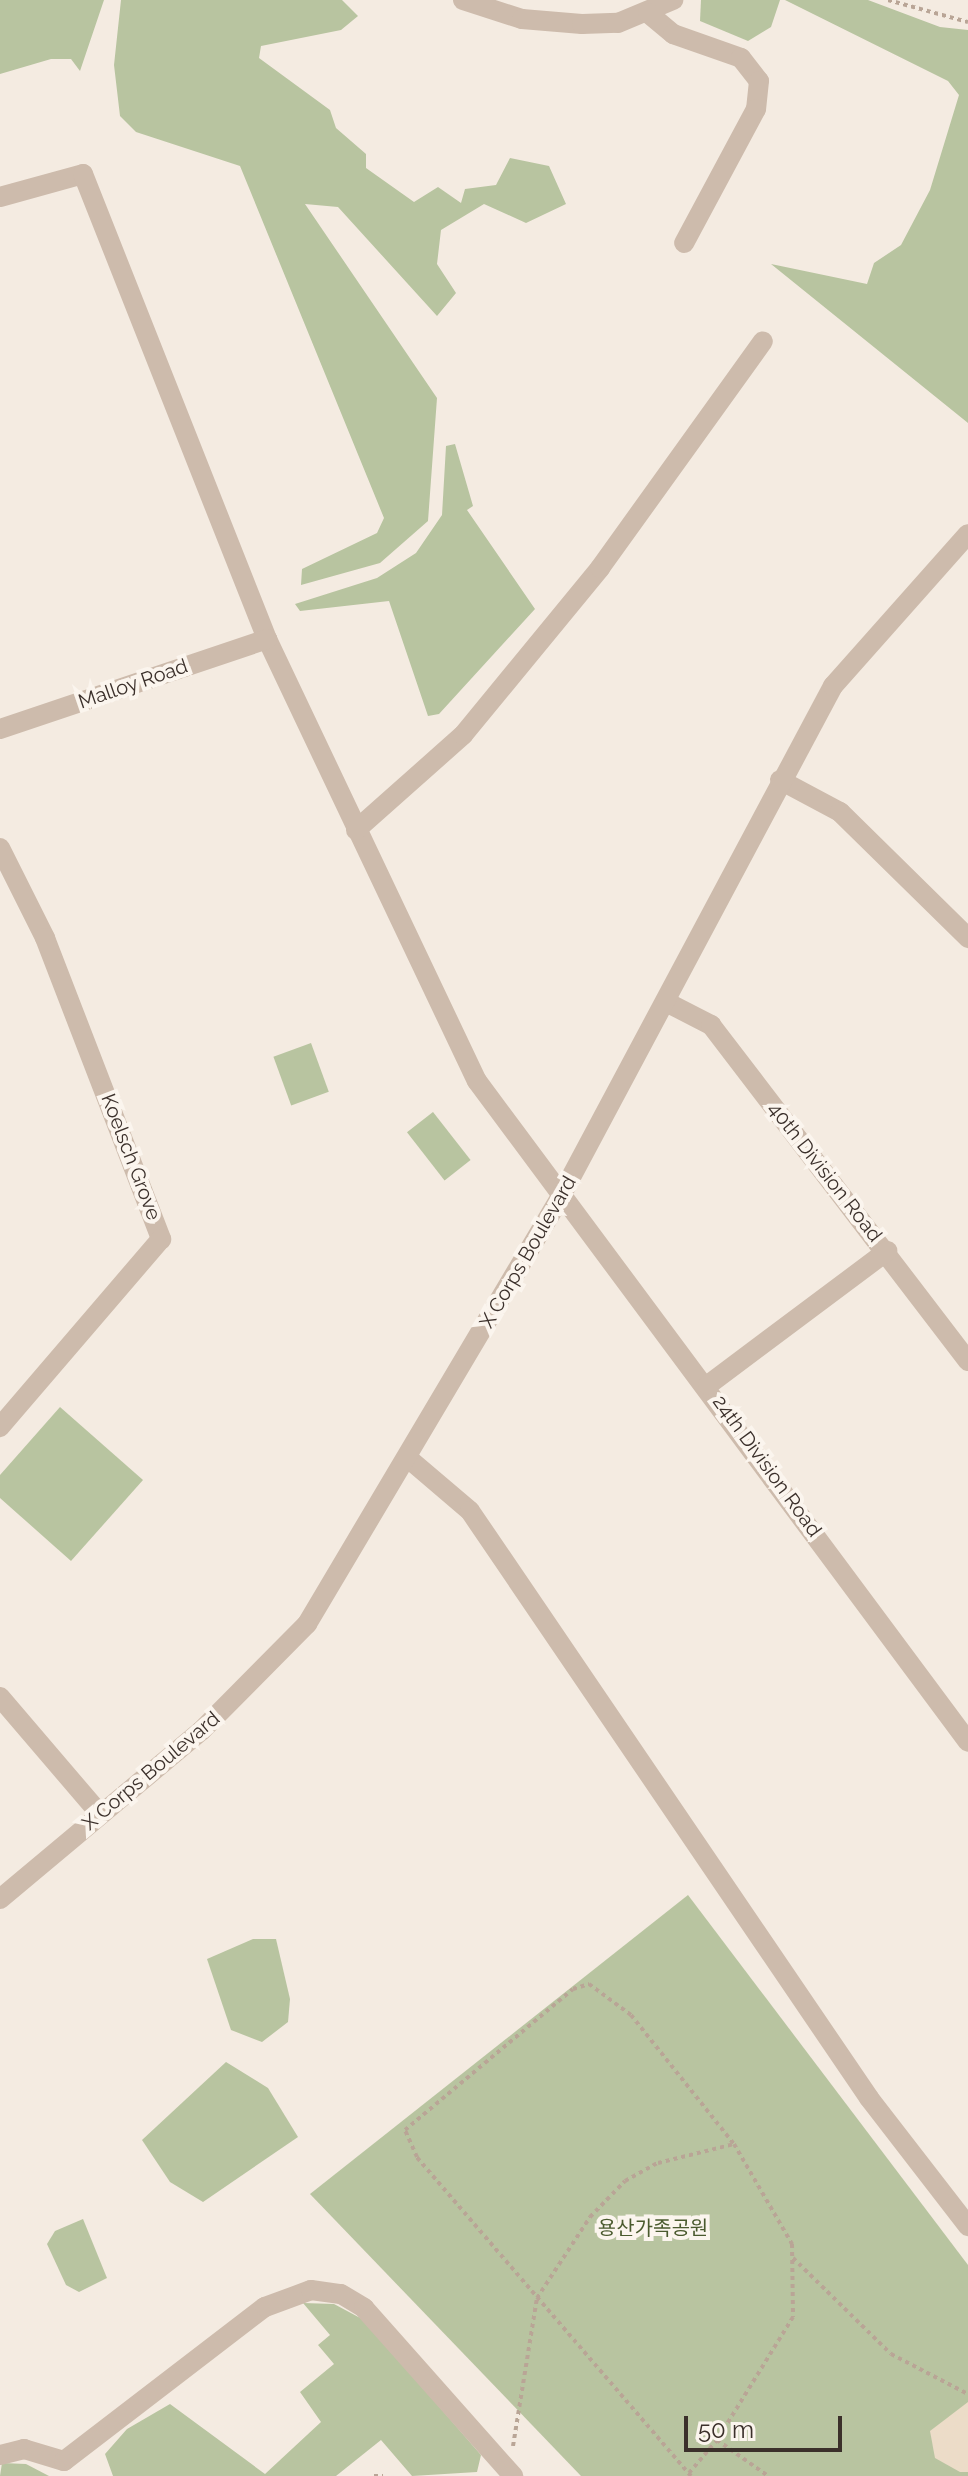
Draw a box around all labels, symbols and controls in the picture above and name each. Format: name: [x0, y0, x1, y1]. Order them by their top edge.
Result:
street label: Malloy Road: [75, 654, 191, 714]
street label: Koelsch Grove: [96, 1090, 166, 1224]
street label: 40th Division Road: [763, 1097, 887, 1247]
street label: X Corps Boulevard: [475, 1172, 581, 1332]
street label: 24th Division Road: [708, 1391, 826, 1541]
street label: X Corps Boulevard: [77, 1707, 225, 1835]
park label: 용산가족공원: [598, 2216, 708, 2240]
scale bar: [688, 2400, 846, 2450]
text: 50 m: [698, 2415, 754, 2444]

